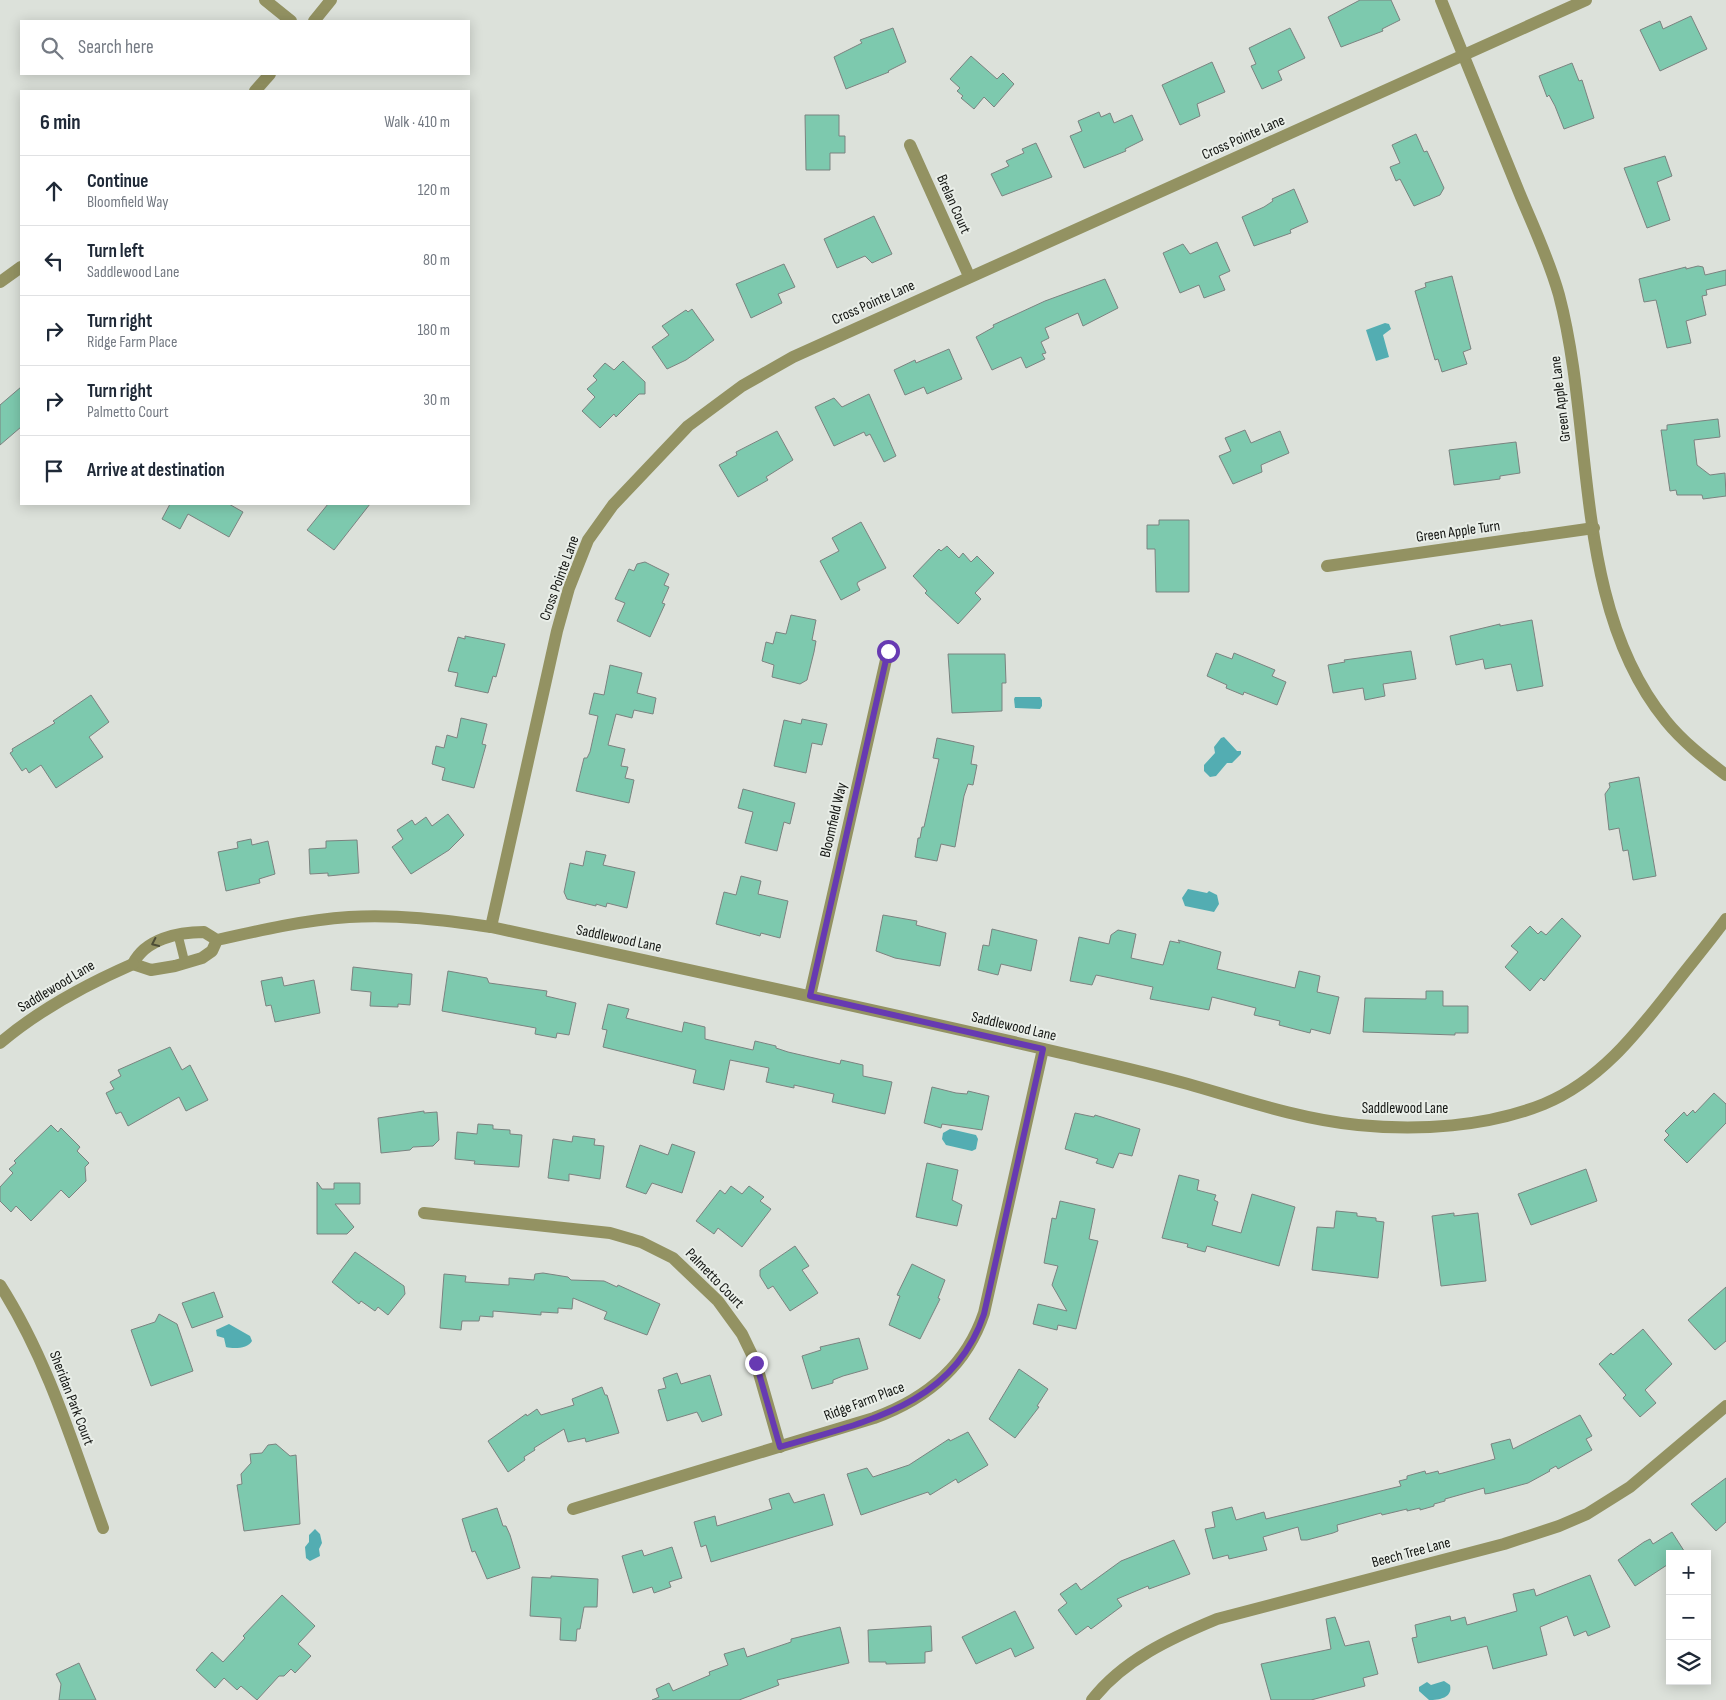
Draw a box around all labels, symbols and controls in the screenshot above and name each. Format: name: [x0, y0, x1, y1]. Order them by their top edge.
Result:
search box: [20, 20, 470, 75]
icon: search: [38, 34, 66, 62]
text: Search here: [78, 36, 154, 59]
text: 6 min: [40, 110, 81, 135]
street label: Cross Pointe Lane: [1199, 111, 1288, 164]
text: Walk · 410 m: [384, 113, 450, 132]
text: Continue: [87, 170, 148, 193]
street label: Brelan Court: [932, 172, 975, 237]
icon: ahead: [40, 177, 68, 205]
text: 120 m: [418, 181, 450, 200]
text: Bloomfield Way: [87, 193, 168, 212]
text: Turn left: [87, 240, 144, 263]
icon: left: [40, 247, 68, 275]
text: 80 m: [423, 251, 450, 270]
text: Saddlewood Lane: [87, 263, 179, 282]
street label: Cross Pointe Lane: [829, 276, 918, 329]
text: Turn right: [87, 310, 152, 333]
icon: right: [40, 317, 68, 345]
text: 180 m: [417, 321, 450, 340]
text: Ridge Farm Place: [87, 333, 177, 352]
street label: Green Apple Lane: [1546, 355, 1575, 443]
text: Turn right: [87, 380, 152, 403]
icon: right: [40, 387, 68, 415]
text: 30 m: [423, 391, 450, 410]
text: Palmetto Court: [87, 403, 169, 422]
icon: arrive: [40, 457, 68, 485]
text: Arrive at destination: [87, 459, 225, 482]
street label: Green Apple Turn: [1415, 516, 1501, 547]
street label: Cross Pointe Lane: [535, 533, 584, 623]
route start: [877, 640, 900, 663]
street label: Bloomfield Way: [816, 781, 851, 859]
street label: Saddlewood Lane: [575, 920, 663, 957]
one-way arrow: [151, 937, 160, 947]
street label: Saddlewood Lane: [14, 956, 98, 1017]
street label: Saddlewood Lane: [970, 1007, 1058, 1045]
street label: Saddlewood Lane: [1362, 1099, 1448, 1118]
street label: Palmetto Court: [681, 1244, 748, 1313]
street label: Sheridan Park Court: [45, 1348, 98, 1449]
route end: [745, 1352, 768, 1375]
street label: Ridge Farm Place: [821, 1377, 907, 1426]
street label: Beech Tree Lane: [1370, 1533, 1453, 1572]
map controls: [1666, 1550, 1711, 1685]
button: +: [1666, 1550, 1711, 1595]
button: −: [1666, 1595, 1711, 1640]
button: layers: [1666, 1640, 1711, 1685]

